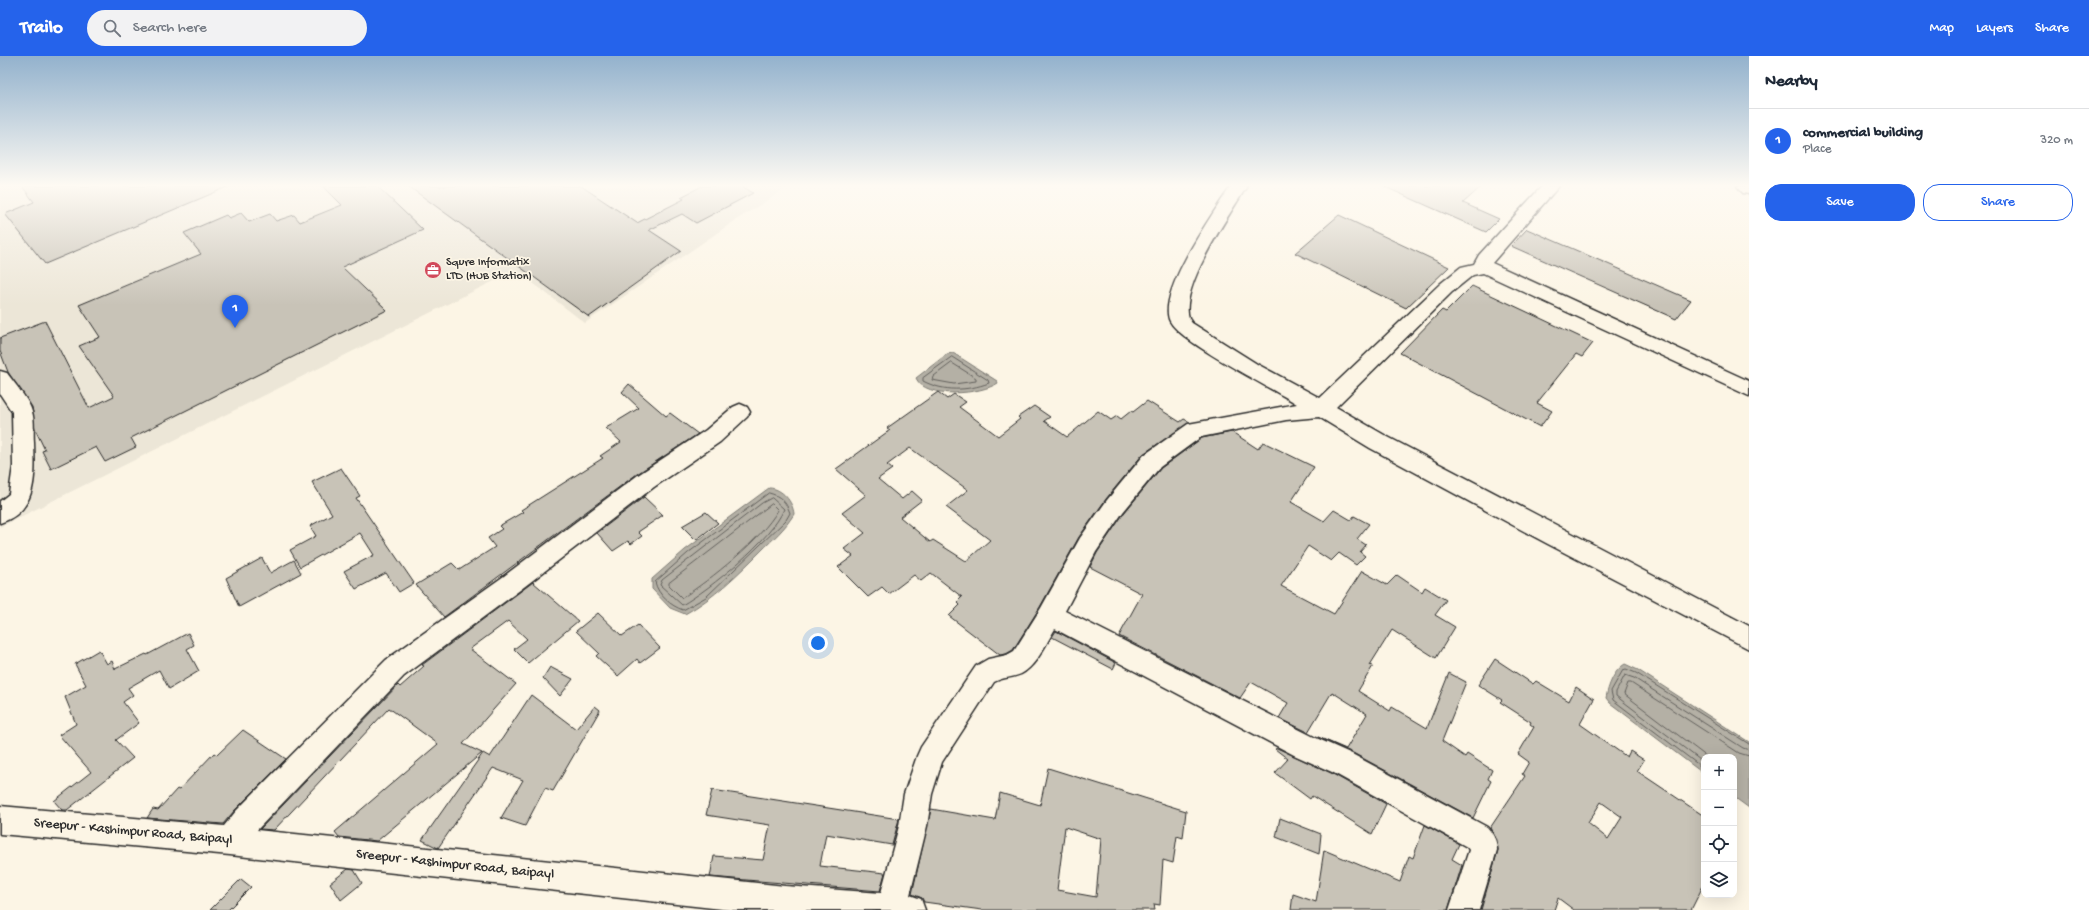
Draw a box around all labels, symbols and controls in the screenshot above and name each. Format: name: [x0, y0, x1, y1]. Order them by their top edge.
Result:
search box: [87, 10, 367, 46]
text: Trailo: [20, 17, 63, 40]
icon: search: [101, 17, 123, 39]
text: Search here: [133, 19, 207, 37]
text: Map: [1930, 20, 1954, 37]
text: Layers: [1976, 20, 2013, 37]
text: Share: [2035, 20, 2069, 37]
text: Nearby: [1765, 72, 1818, 92]
text: commercial building: [1803, 124, 1923, 142]
text: 1: [1775, 133, 1781, 148]
text: 320 m: [2040, 133, 2073, 148]
text: Place: [1803, 142, 1831, 157]
button: Save: [1765, 184, 1915, 221]
button: Share: [1923, 184, 2073, 221]
place label: Squre Informatix LTD (HUB Station): [446, 256, 532, 284]
office icon: Squre Informatix LTD (HUB Station): [423, 260, 443, 280]
pin: 1: [222, 295, 248, 328]
your location: [808, 633, 828, 653]
map controls: [1701, 754, 1737, 898]
button: +: [1701, 754, 1737, 790]
button: −: [1701, 790, 1737, 826]
street label: Sreepur - Kashimpur Road, Baipayl: [33, 815, 233, 849]
button: locate: [1701, 826, 1737, 862]
street label: Sreepur - Kashimpur Road, Baipayl: [355, 846, 555, 884]
button: layers: [1701, 862, 1737, 898]

